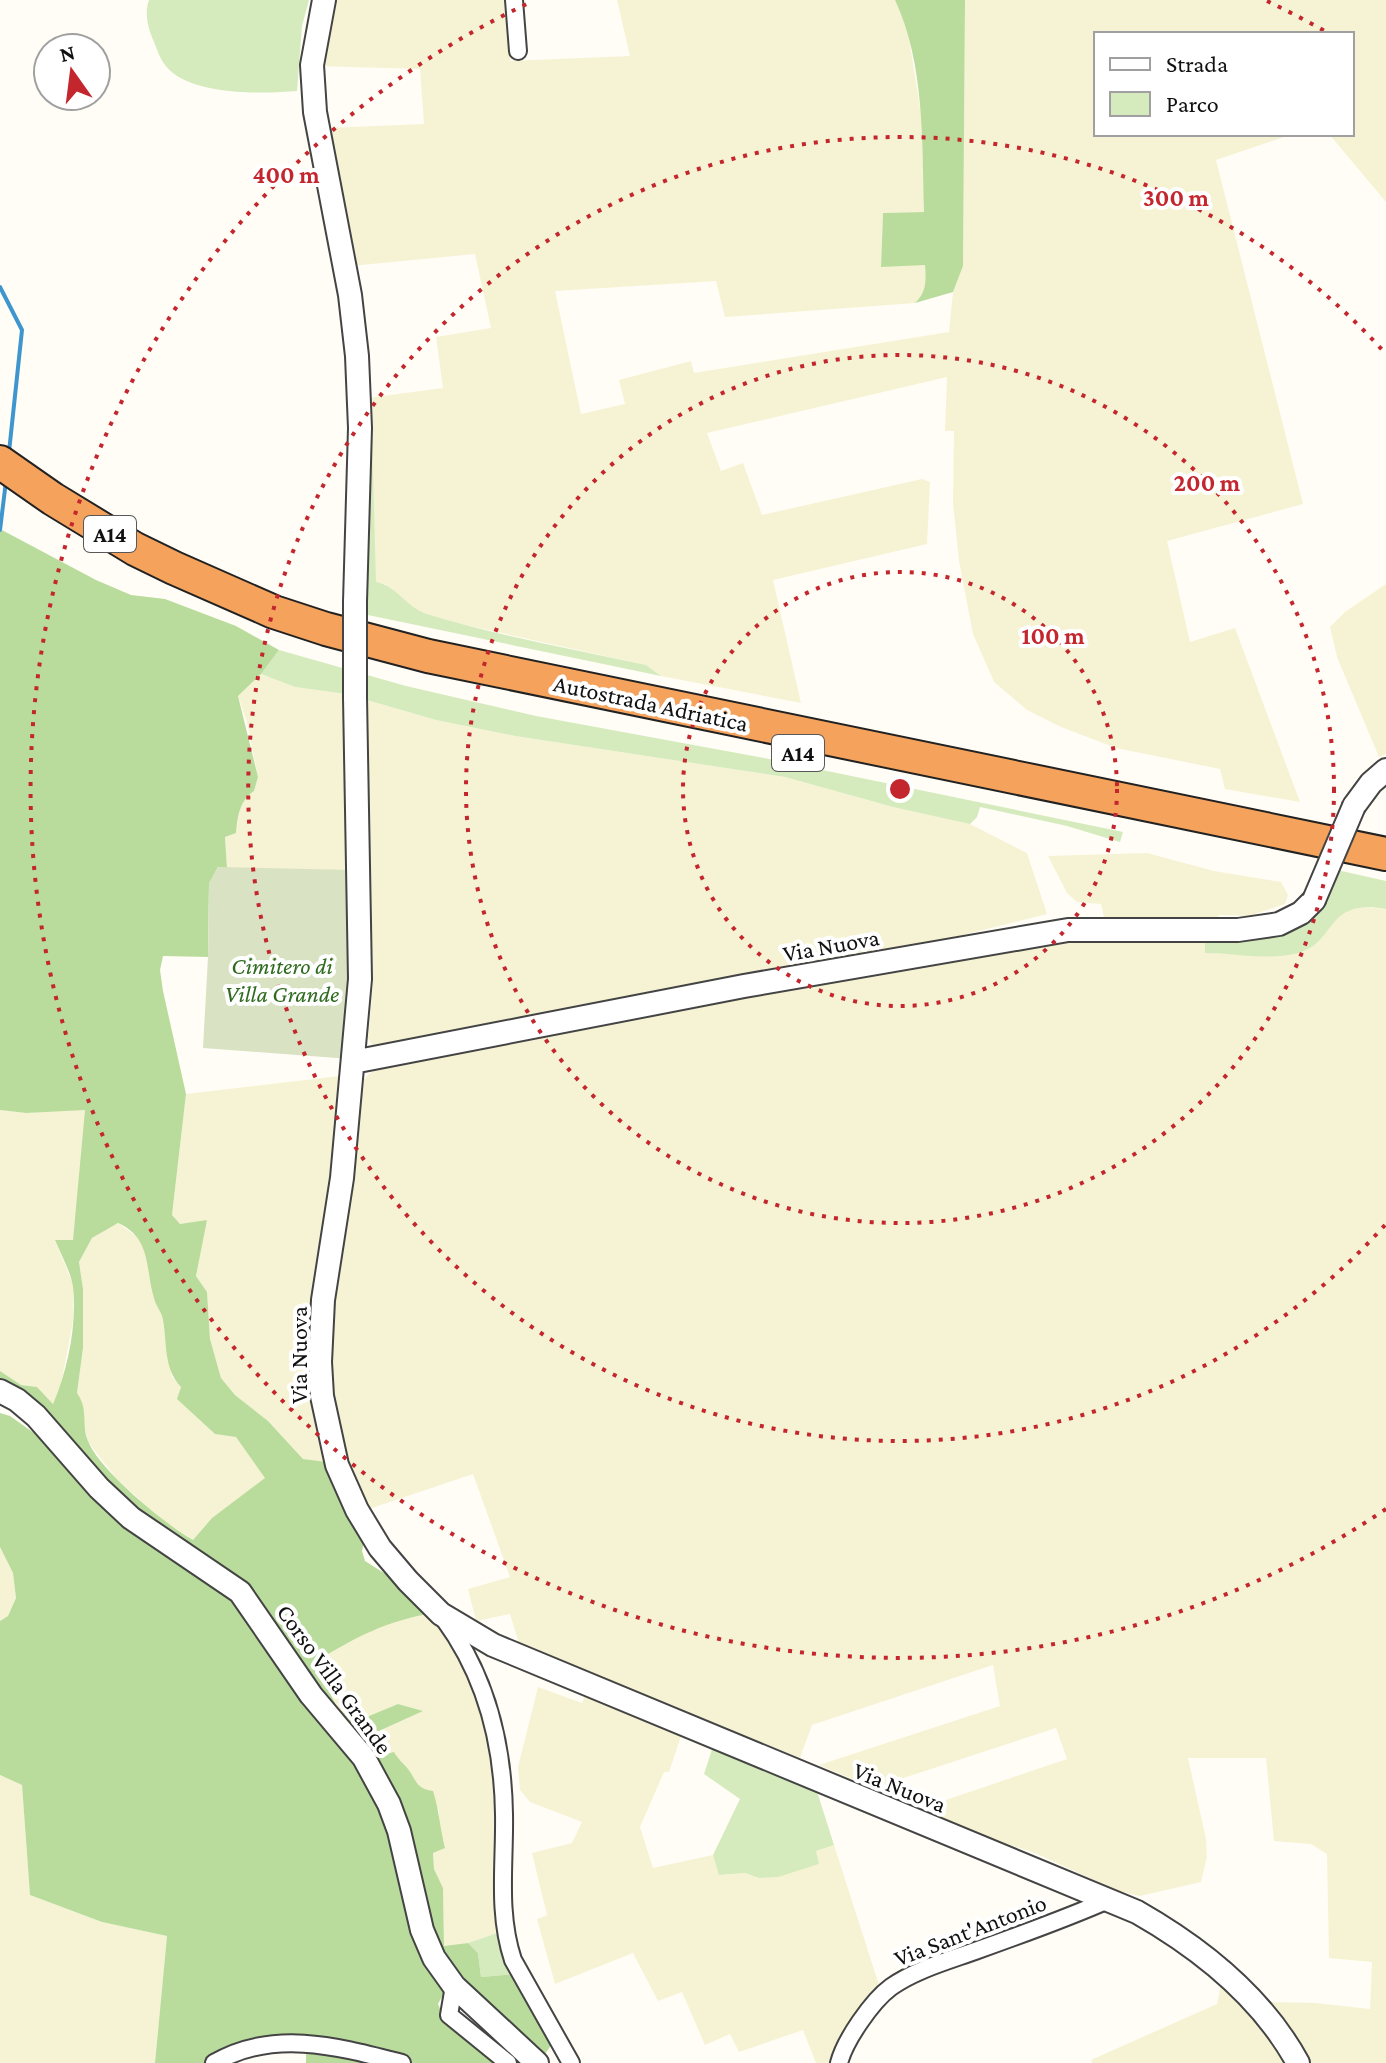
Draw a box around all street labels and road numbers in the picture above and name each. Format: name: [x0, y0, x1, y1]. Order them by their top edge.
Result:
road number: A14: [84, 516, 136, 552]
street label: Autostrada Adriatica: [551, 669, 751, 737]
road number: A14: [772, 735, 824, 771]
street label: Via Nuova: [781, 923, 881, 967]
street label: Via Nuova: [285, 1306, 312, 1404]
street label: Corso Villa Grande: [272, 1599, 398, 1759]
street label: Via Nuova: [850, 1756, 950, 1818]
street label: Via Sant'Antonio: [890, 1889, 1050, 1971]

